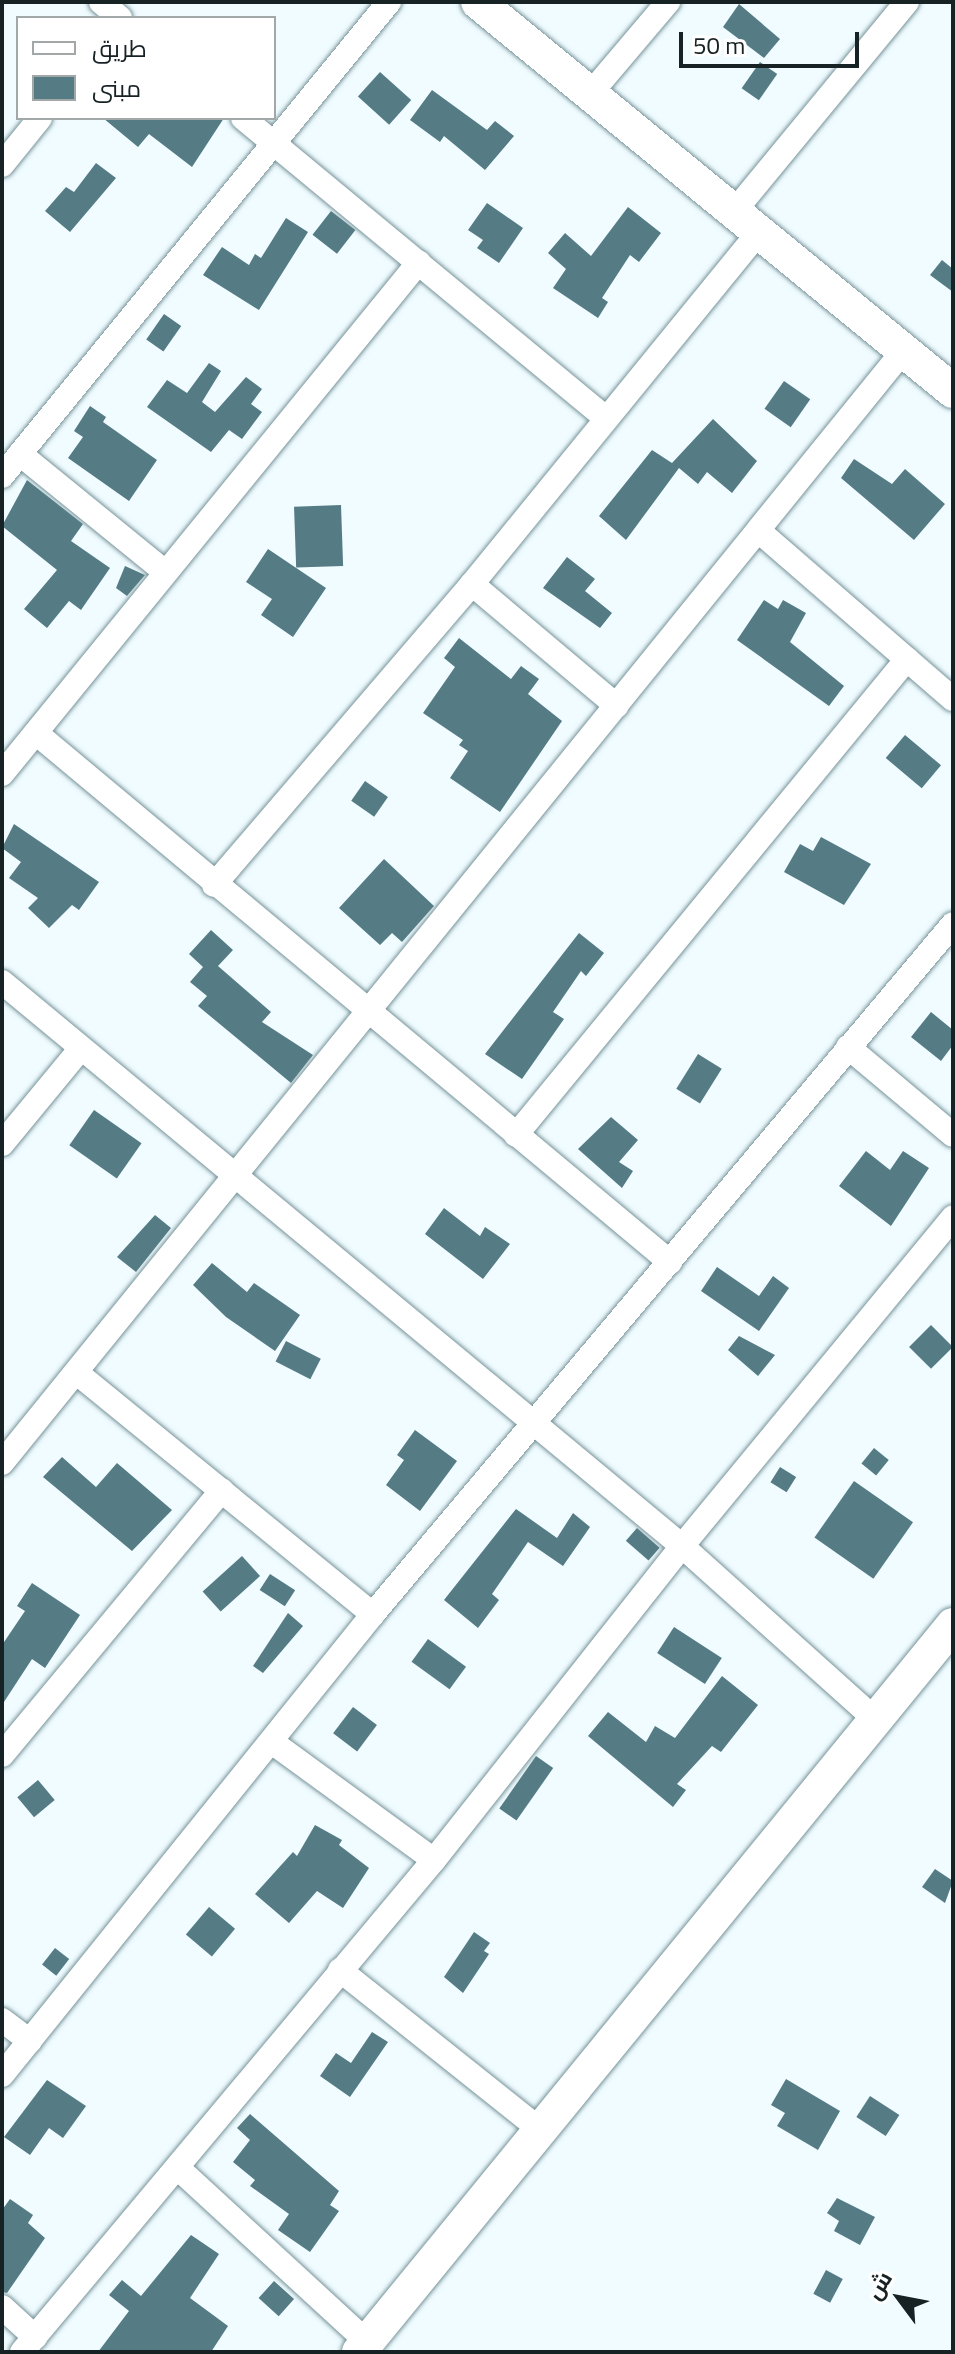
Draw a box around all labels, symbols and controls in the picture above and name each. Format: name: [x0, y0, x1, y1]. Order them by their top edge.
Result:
legend: [16, 16, 276, 120]
scale bar: [683, 16, 863, 66]
text: 50 m: [693, 23, 745, 68]
text: طريق: [92, 26, 147, 71]
text: مبنى: [92, 66, 141, 111]
north arrow: [859, 2258, 939, 2338]
text: ش: [853, 2262, 904, 2308]

